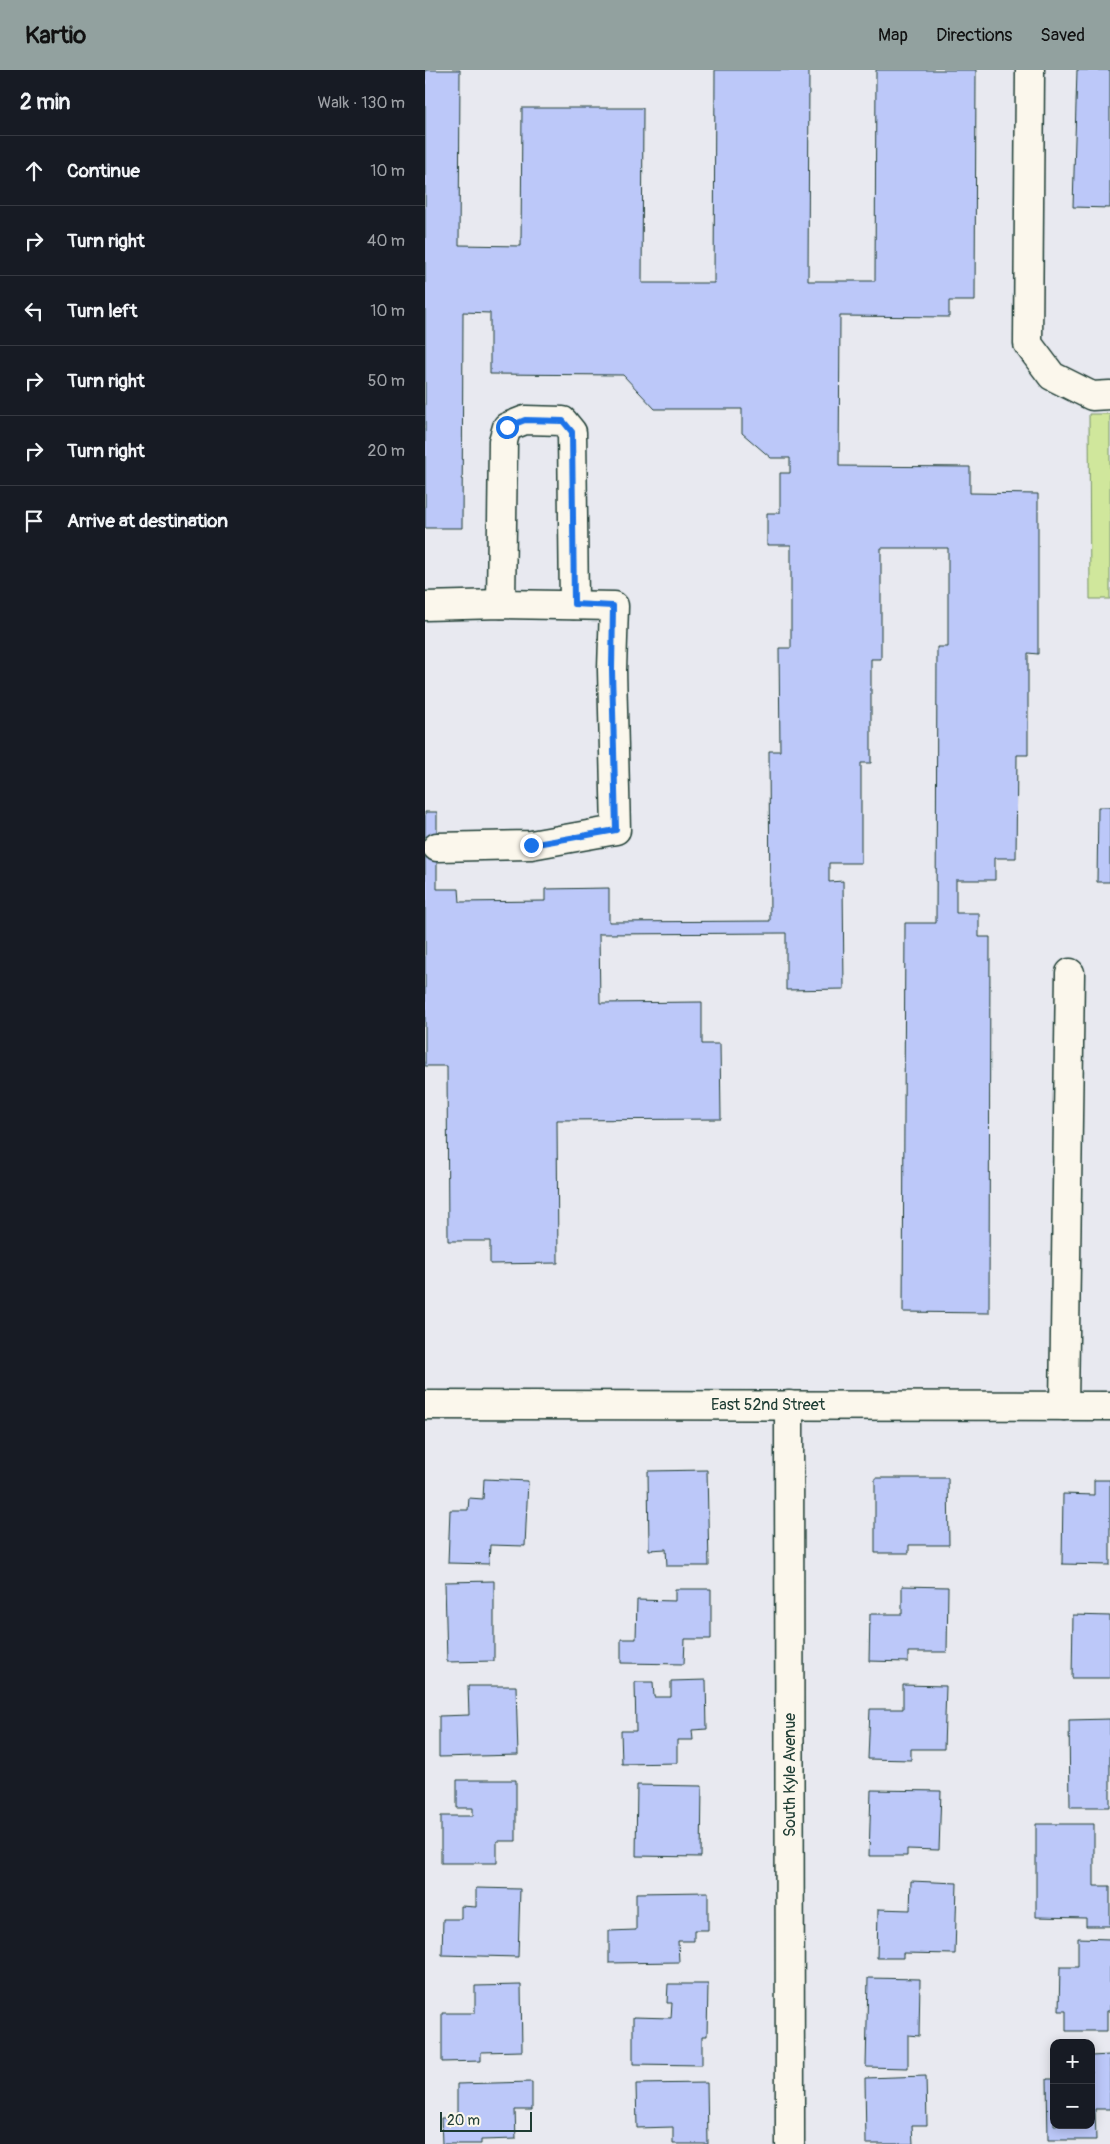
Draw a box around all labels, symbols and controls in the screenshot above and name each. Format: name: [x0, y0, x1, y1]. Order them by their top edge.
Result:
text: Kartio: [25, 21, 86, 50]
text: Map: [878, 24, 908, 47]
text: Directions: [936, 24, 1012, 47]
text: Saved: [1040, 24, 1085, 47]
text: 2 min: [20, 89, 70, 116]
text: Walk · 130 m: [318, 93, 405, 113]
icon: ahead: [20, 157, 48, 185]
text: Continue: [67, 159, 140, 183]
text: 10 m: [370, 161, 405, 181]
icon: right: [20, 227, 48, 255]
text: Turn right: [67, 229, 145, 253]
text: 40 m: [367, 231, 405, 251]
icon: left: [20, 297, 48, 325]
text: Turn left: [67, 299, 137, 323]
text: 10 m: [370, 301, 405, 321]
icon: right: [20, 367, 48, 395]
text: Turn right: [67, 369, 145, 393]
text: 50 m: [368, 371, 405, 391]
route start: [496, 416, 519, 439]
icon: right: [20, 437, 48, 465]
text: Turn right: [67, 439, 145, 463]
text: 20 m: [367, 441, 405, 461]
icon: arrive: [20, 507, 48, 535]
text: Arrive at destination: [67, 509, 228, 533]
route end: [520, 834, 543, 857]
street label: East 52nd Street: [711, 1395, 826, 1415]
street label: South Kyle Avenue: [780, 1713, 800, 1837]
map controls: [1050, 2039, 1095, 2129]
button: +: [1050, 2039, 1095, 2084]
button: −: [1050, 2084, 1095, 2129]
scale bar: [440, 2109, 533, 2132]
text: 20 m: [447, 2112, 480, 2129]

